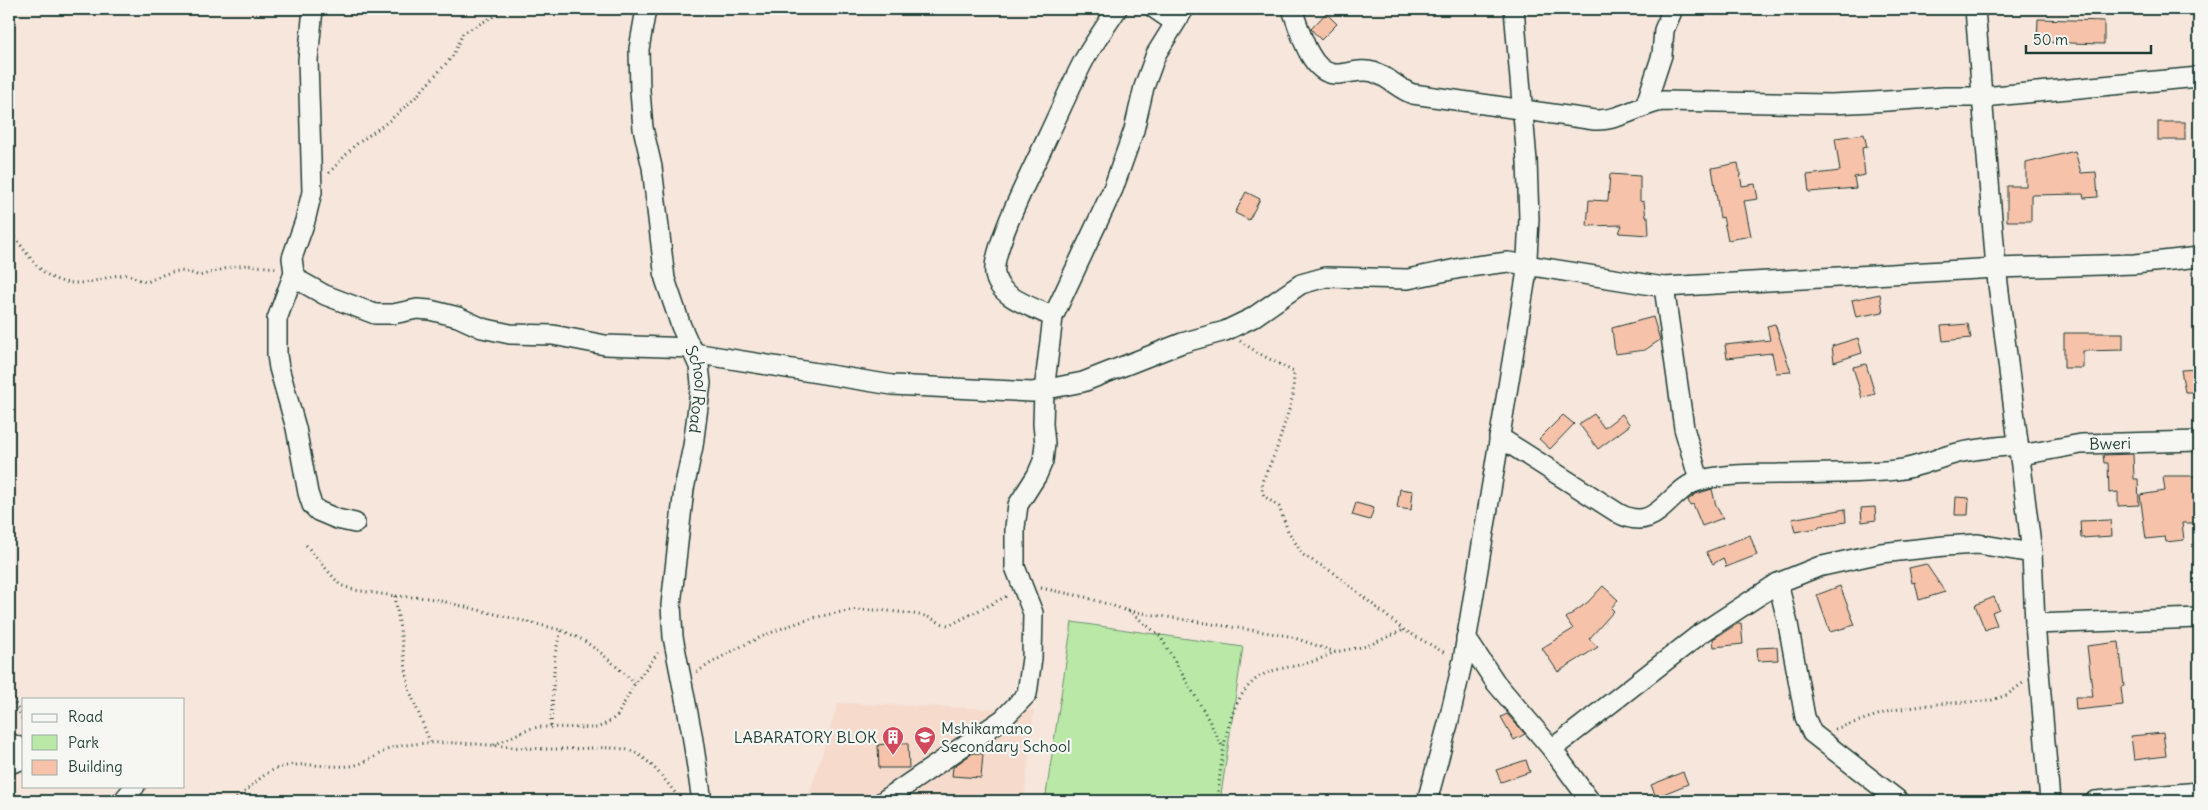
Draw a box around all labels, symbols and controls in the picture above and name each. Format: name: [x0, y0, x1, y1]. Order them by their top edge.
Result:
scale bar: [2026, 22, 2150, 54]
text: 50 m: [2033, 30, 2068, 49]
street label: School Road: [681, 342, 711, 434]
street label: Bweri: [2089, 433, 2131, 454]
legend: [22, 698, 185, 788]
text: Road: [68, 707, 103, 726]
place label: Mshikamano Secondary School: [941, 718, 1071, 756]
building icon: LABARATORY BLOK: [881, 725, 905, 756]
school or university icon: Mshikamano Secondary School: [913, 725, 937, 756]
place label: LABARATORY BLOK: [734, 727, 877, 747]
text: Park: [68, 733, 99, 752]
text: Building: [68, 757, 123, 776]

